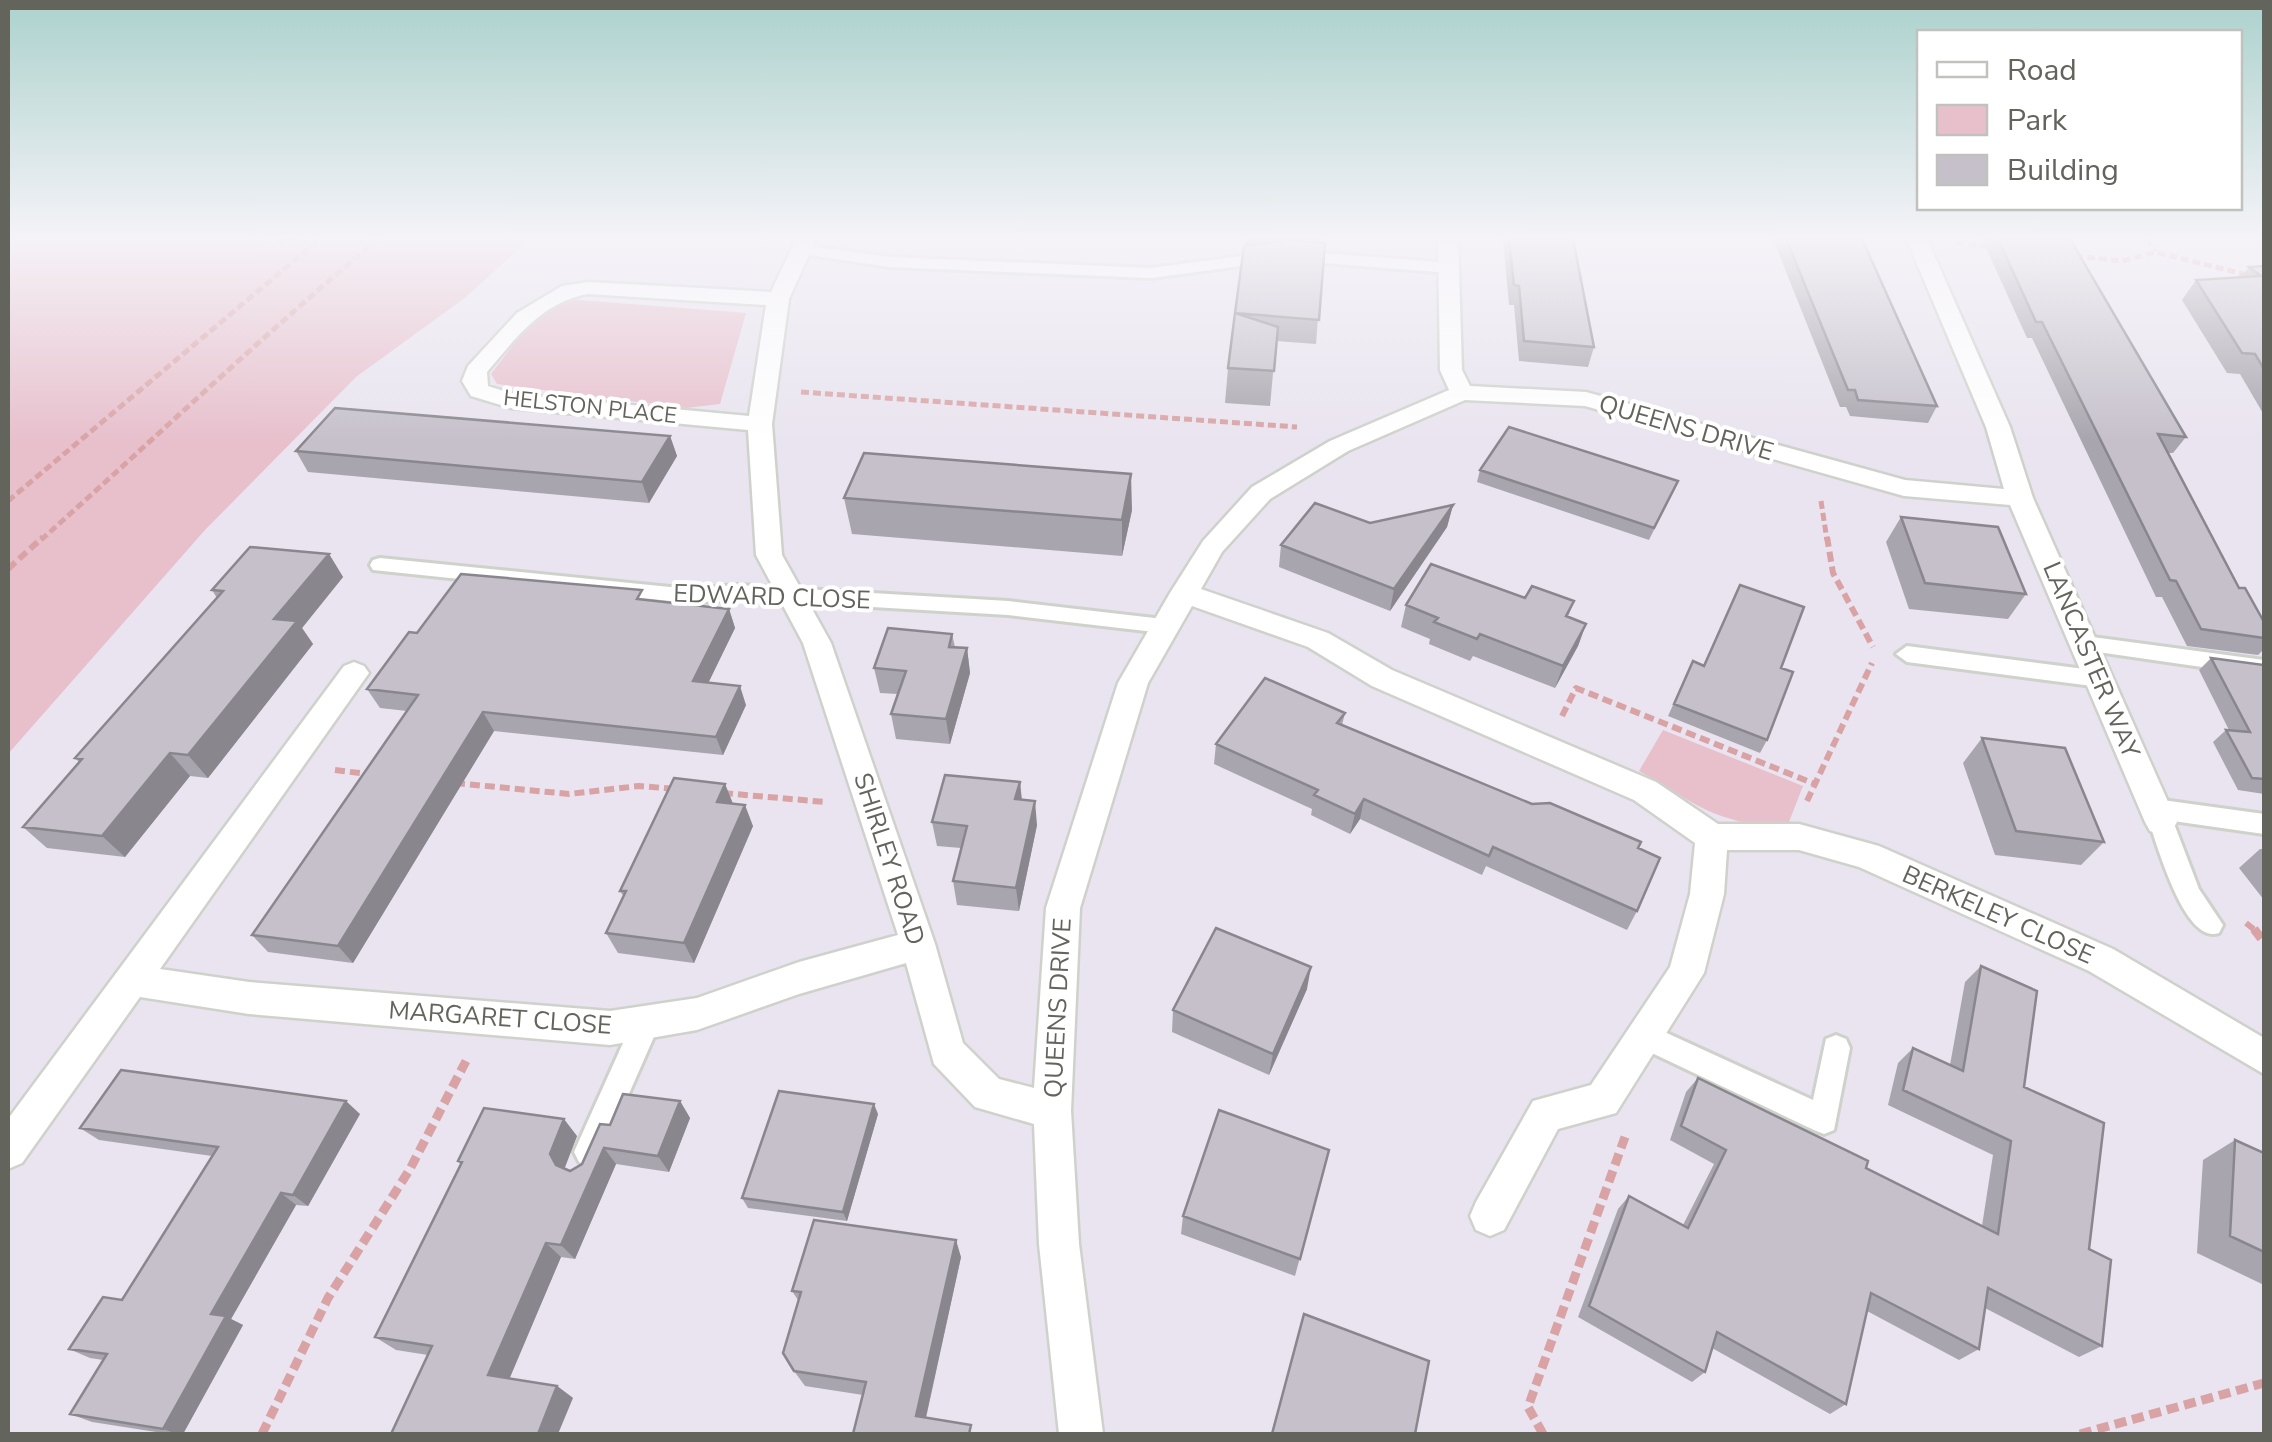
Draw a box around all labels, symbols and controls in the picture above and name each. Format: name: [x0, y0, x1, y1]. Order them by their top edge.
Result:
legend: [1917, 30, 2242, 210]
text: Road: [2007, 50, 2077, 91]
text: Park: [2007, 100, 2068, 141]
text: Building: [2007, 150, 2119, 191]
street label: HELSTON PLACE: [502, 383, 678, 431]
street label: QUEENS DRIVE: [1595, 387, 1777, 469]
street label: LANCASTER WAY: [2034, 557, 2148, 764]
street label: EDWARD CLOSE: [673, 577, 871, 617]
street label: SHIRLEY ROAD: [845, 769, 933, 949]
street label: BERKELEY CLOSE: [1897, 858, 2099, 972]
street label: QUEENS DRIVE: [1036, 917, 1080, 1099]
street label: MARGARET CLOSE: [387, 993, 613, 1043]

